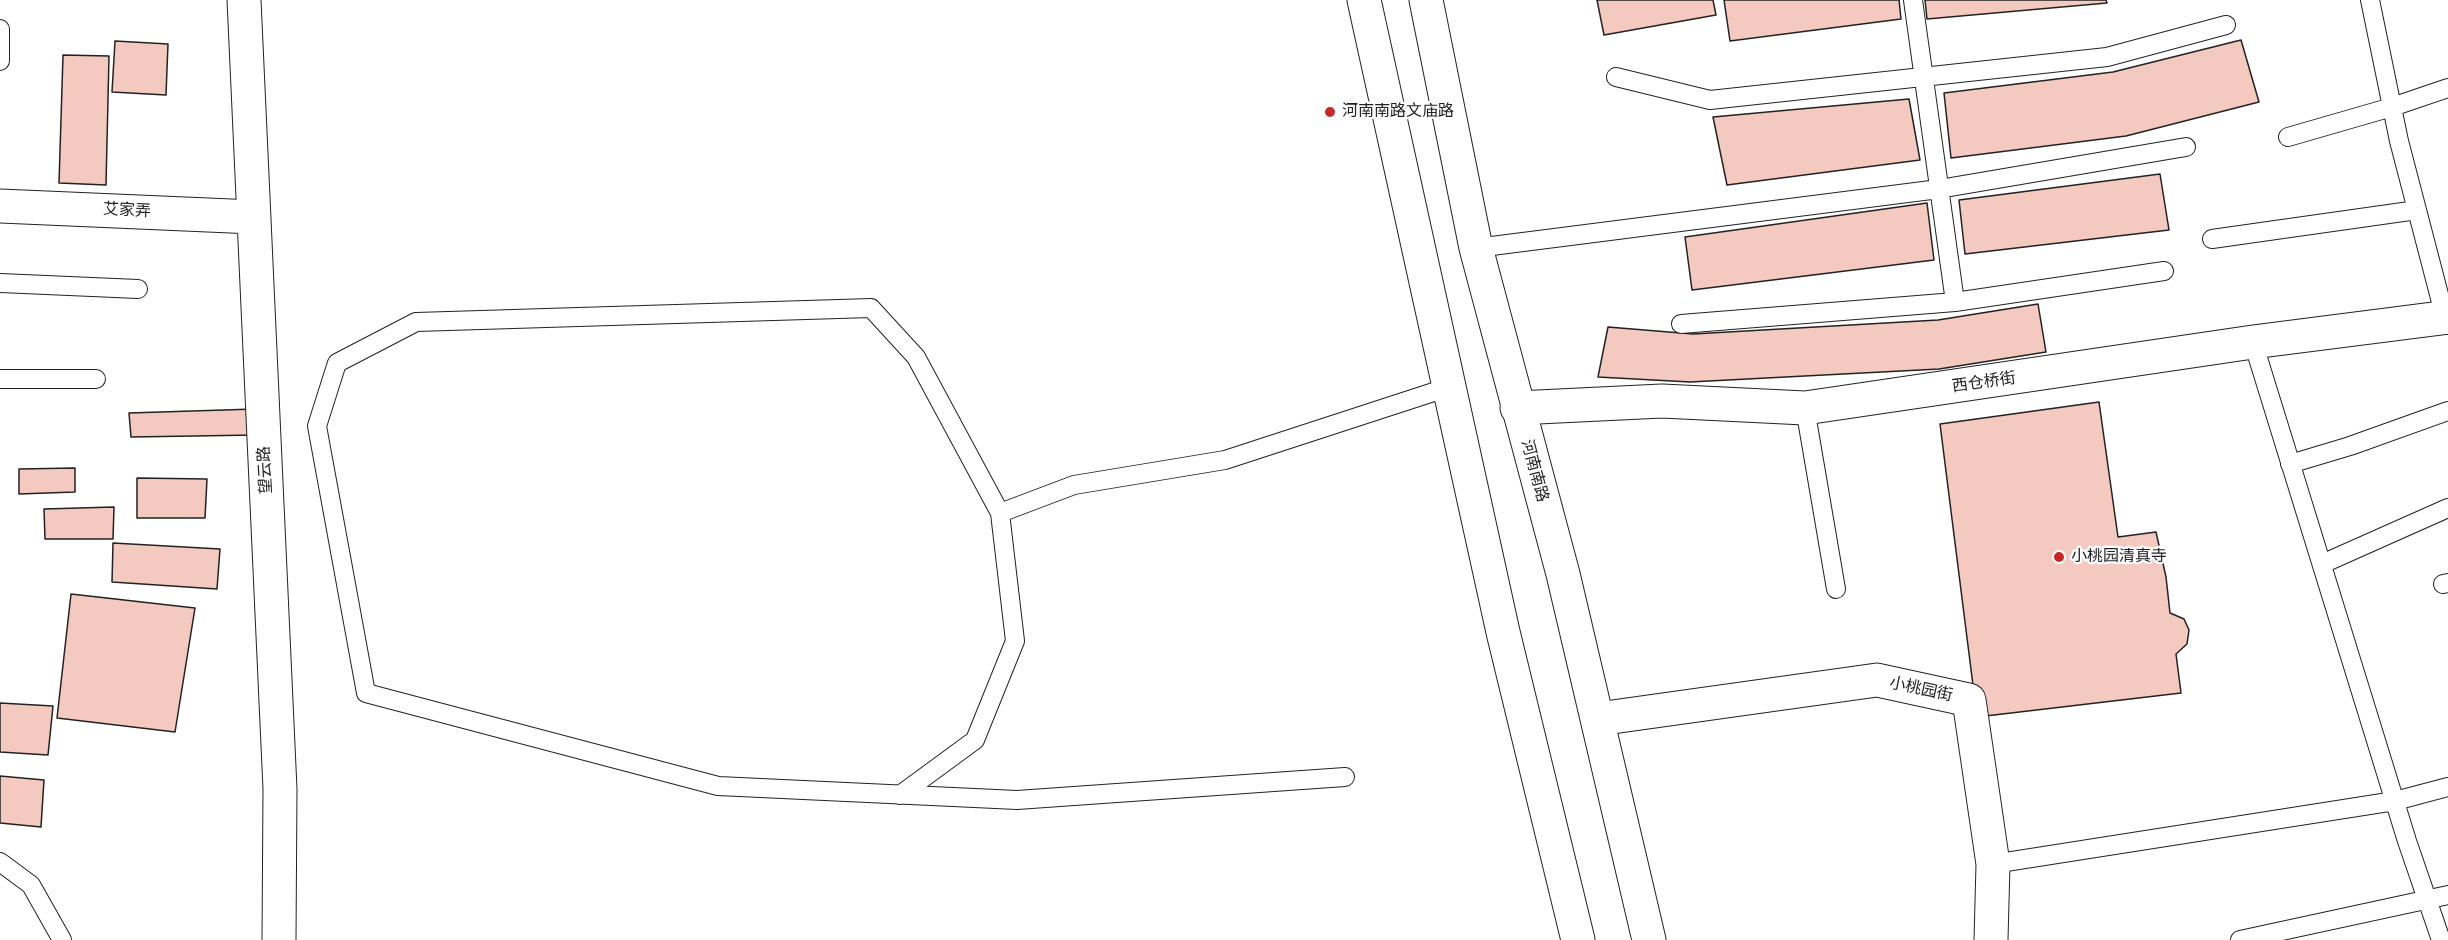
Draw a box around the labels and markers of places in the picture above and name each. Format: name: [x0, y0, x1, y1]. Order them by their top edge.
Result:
place label: 河南南路文庙路: [1342, 102, 1454, 122]
marker: 河南南路文庙路: [1323, 105, 1337, 119]
place label: 小桃园清真寺: [2071, 547, 2167, 567]
marker: 小桃园清真寺: [2052, 550, 2066, 564]

